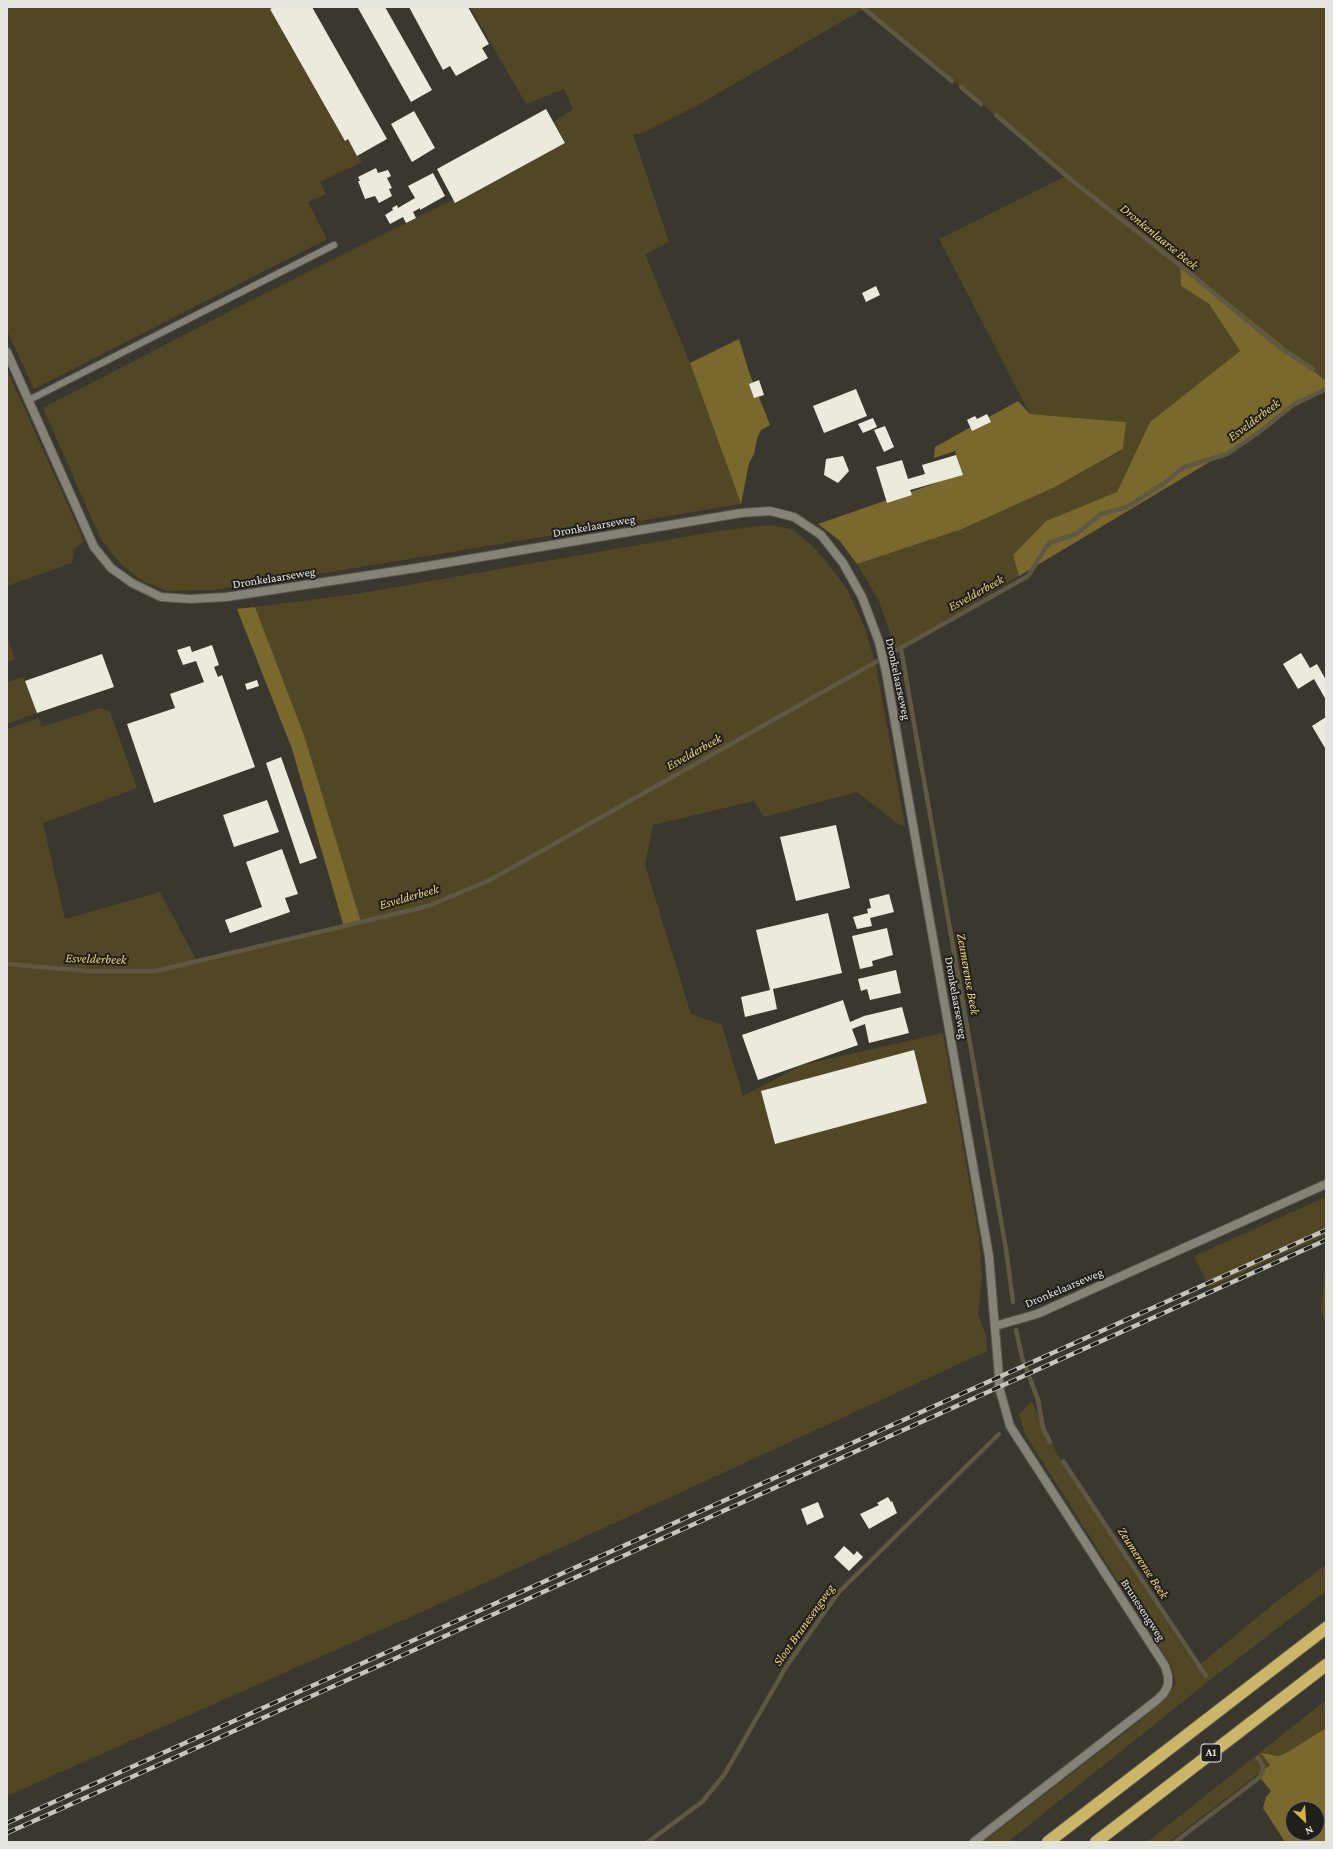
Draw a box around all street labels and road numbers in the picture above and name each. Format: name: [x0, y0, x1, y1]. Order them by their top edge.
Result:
street label: Dronkelaarseweg: [552, 512, 636, 540]
street label: Dronkelaarseweg: [232, 564, 316, 592]
street label: Dronkelaarseweg: [882, 637, 914, 721]
street label: Dronkelaarseweg: [942, 956, 970, 1040]
street label: Dronkelaarseweg: [1023, 1265, 1105, 1311]
street label: Brunesengweg: [1118, 1576, 1168, 1644]
road number: A1: [1201, 1744, 1221, 1762]

